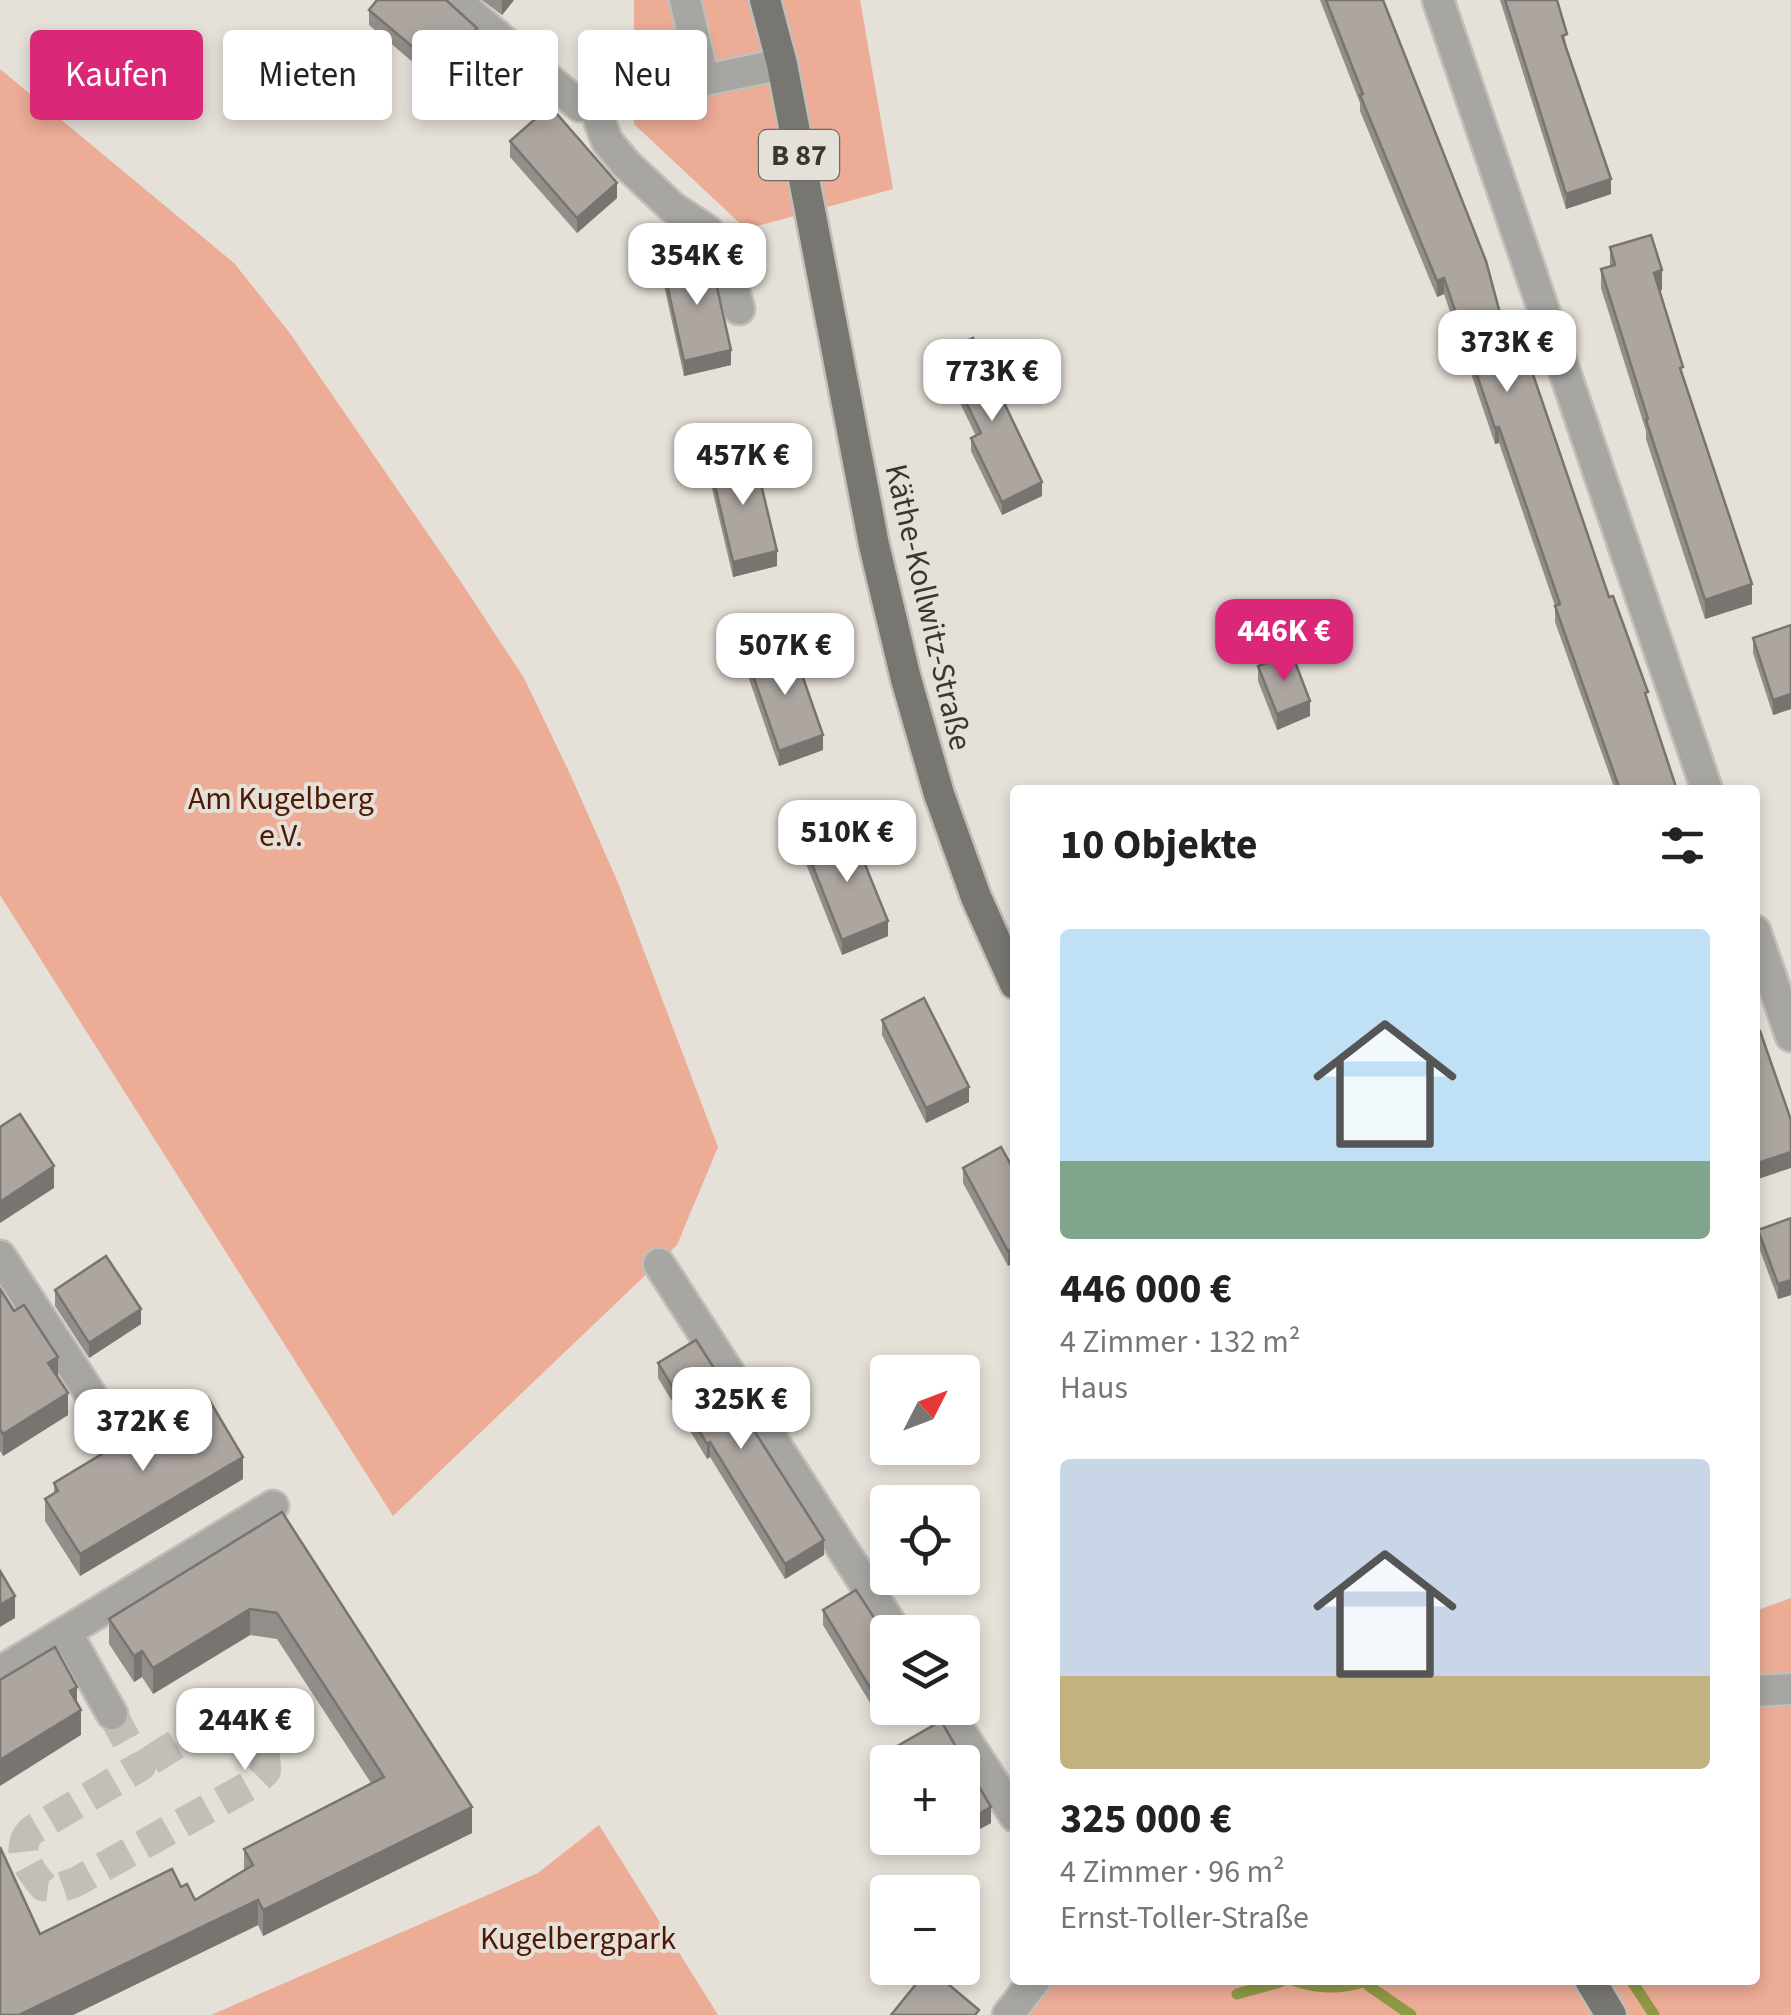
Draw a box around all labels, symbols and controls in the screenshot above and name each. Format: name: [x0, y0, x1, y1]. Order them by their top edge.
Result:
chip: Kaufen: [30, 30, 203, 120]
chip: Mieten: [223, 30, 392, 120]
chip: Filter: [412, 30, 558, 120]
chip: Neu: [578, 30, 707, 120]
road number: B 87: [759, 130, 839, 180]
pin: 354K €: [616, 223, 778, 308]
text: 354K €: [650, 232, 744, 278]
pin: 373K €: [1426, 310, 1588, 395]
text: 373K €: [1460, 319, 1554, 365]
pin: 773K €: [911, 339, 1073, 424]
text: 773K €: [945, 348, 1039, 394]
pin: 457K €: [662, 423, 824, 508]
text: 457K €: [696, 432, 790, 478]
street label: Käthe-Kollwitz-Straße: [873, 459, 983, 755]
pin: 446K €: [1203, 599, 1365, 684]
text: 446K €: [1237, 608, 1331, 654]
pin: 507K €: [704, 613, 866, 698]
text: 507K €: [738, 622, 832, 668]
park label: Am Kugelberg e.V.: [188, 776, 374, 859]
pin: 510K €: [766, 800, 928, 885]
text: 510K €: [800, 809, 894, 855]
text: 10 Objekte: [1060, 815, 1258, 875]
icon: filters: [1655, 818, 1710, 873]
icon: home: [1295, 994, 1475, 1174]
text: 446 000 €: [1060, 1259, 1232, 1319]
text: 4 Zimmer · 132 m²: [1060, 1319, 1301, 1365]
north arrow: [870, 1355, 980, 1465]
map controls: [870, 1355, 980, 1985]
text: Haus: [1060, 1365, 1128, 1411]
pin: 325K €: [660, 1367, 822, 1452]
text: 325K €: [694, 1376, 788, 1422]
pin: 372K €: [62, 1389, 224, 1474]
text: 372K €: [96, 1398, 190, 1444]
button: locate: [870, 1485, 980, 1595]
icon: home: [1295, 1524, 1475, 1704]
button: layers: [870, 1615, 980, 1725]
pin: 244K €: [164, 1688, 326, 1773]
text: 244K €: [198, 1697, 292, 1743]
button: +: [870, 1745, 980, 1855]
text: 325 000 €: [1060, 1789, 1232, 1849]
text: 4 Zimmer · 96 m²: [1060, 1849, 1285, 1895]
button: −: [870, 1875, 980, 1985]
text: Ernst-Toller-Straße: [1060, 1895, 1309, 1941]
park label: Kugelbergpark: [480, 1916, 676, 1962]

